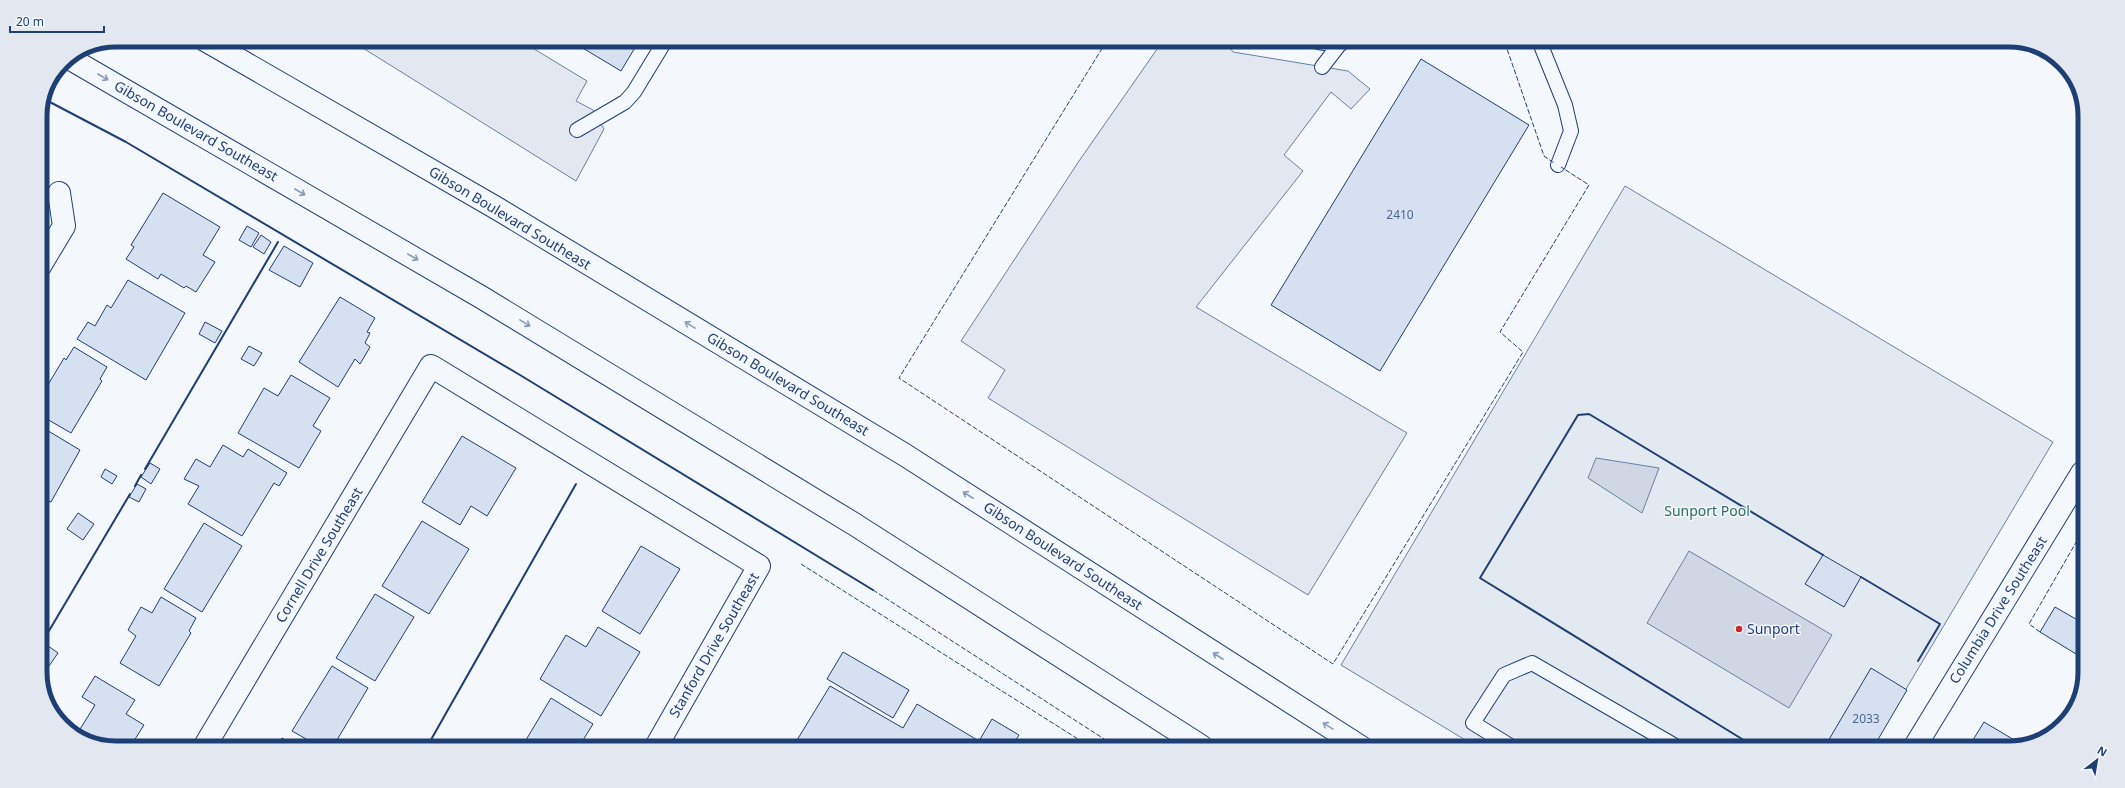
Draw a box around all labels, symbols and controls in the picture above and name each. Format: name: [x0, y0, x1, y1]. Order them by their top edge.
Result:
scale bar: [10, 8, 104, 34]
text: 20 m: [16, 13, 44, 30]
one-way arrow: [97, 74, 109, 82]
street label: Gibson Boulevard Southeast: [111, 76, 282, 185]
street label: Gibson Boulevard Southeast: [426, 162, 595, 274]
one-way arrow: [294, 188, 306, 196]
house number: 2410: [1386, 206, 1414, 223]
one-way arrow: [407, 253, 419, 261]
one-way arrow: [519, 319, 530, 327]
one-way arrow: [684, 320, 696, 328]
street label: Gibson Boulevard Southeast: [704, 328, 873, 440]
street label: Cornell Drive Southeast: [271, 483, 367, 626]
one-way arrow: [962, 491, 973, 499]
street label: Gibson Boulevard Southeast: [980, 497, 1146, 614]
park label: Sunport Pool: [1664, 501, 1750, 520]
street label: Columbia Drive Southeast: [1944, 532, 2051, 687]
street label: Stanford Drive Southeast: [664, 569, 763, 721]
place label: Sunport: [1747, 619, 1800, 638]
marker: Sunport: [1734, 624, 1744, 634]
one-way arrow: [1212, 652, 1224, 660]
house number: 2033: [1852, 710, 1880, 727]
one-way arrow: [1322, 722, 1334, 730]
north arrow: [2077, 740, 2117, 780]
text: N: [2095, 742, 2110, 760]

